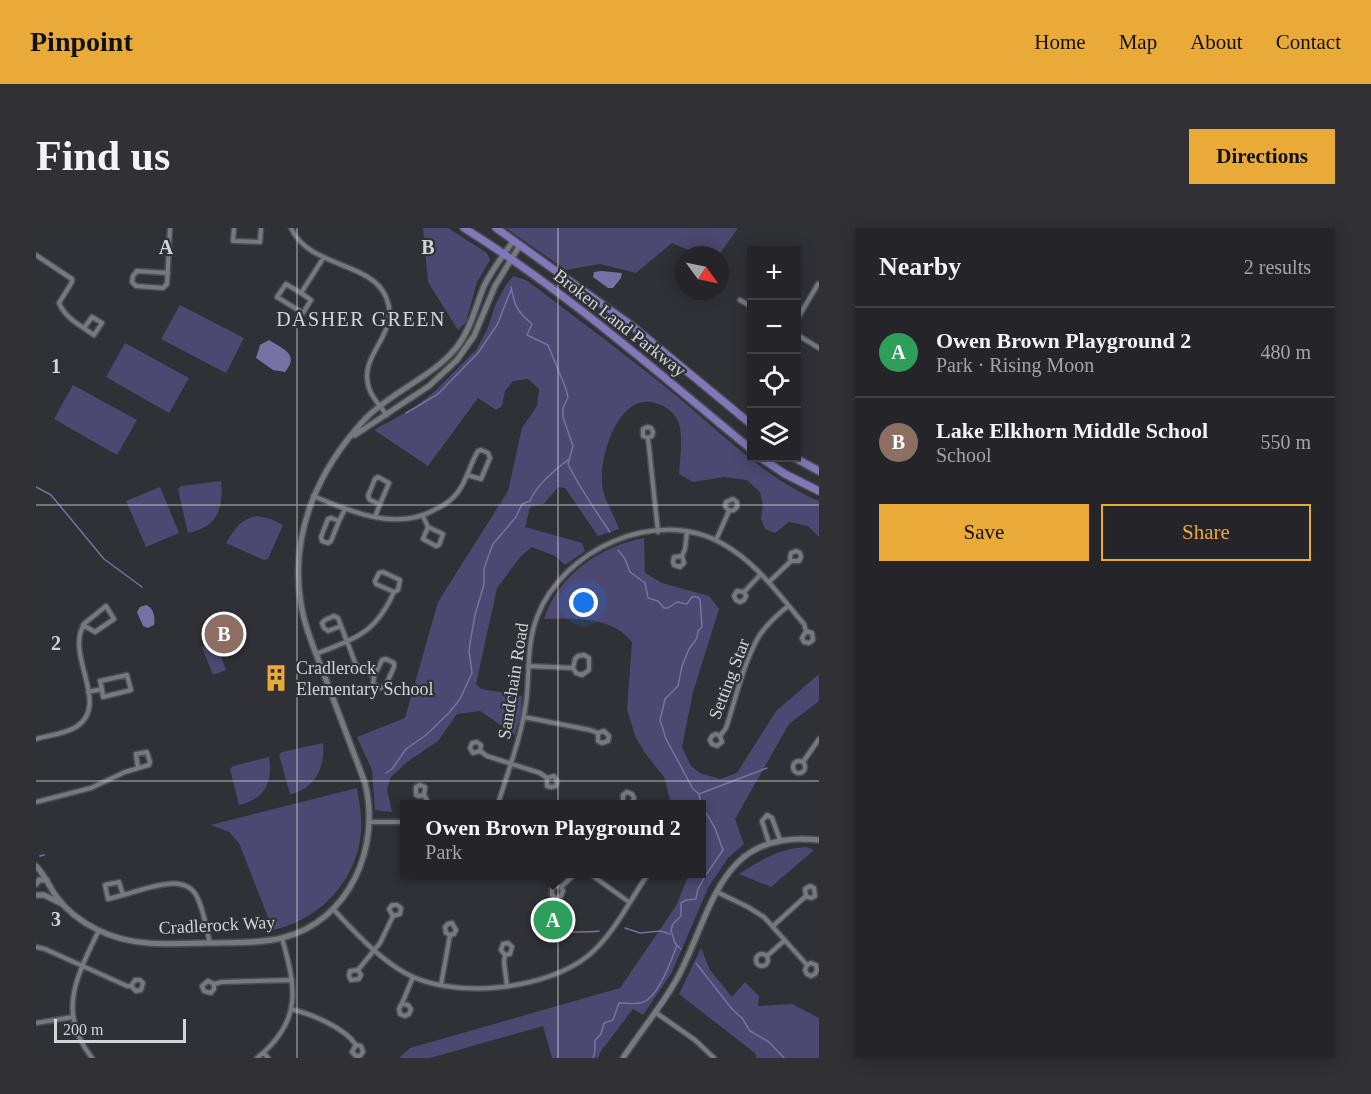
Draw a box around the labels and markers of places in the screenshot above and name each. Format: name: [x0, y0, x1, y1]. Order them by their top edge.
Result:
pin: B: [204, 612, 243, 656]
place label: Cradlerock Elementary School: [296, 658, 433, 699]
building icon: Cradlerock Elementary School: [261, 663, 291, 693]
pin: A: [534, 898, 572, 942]

